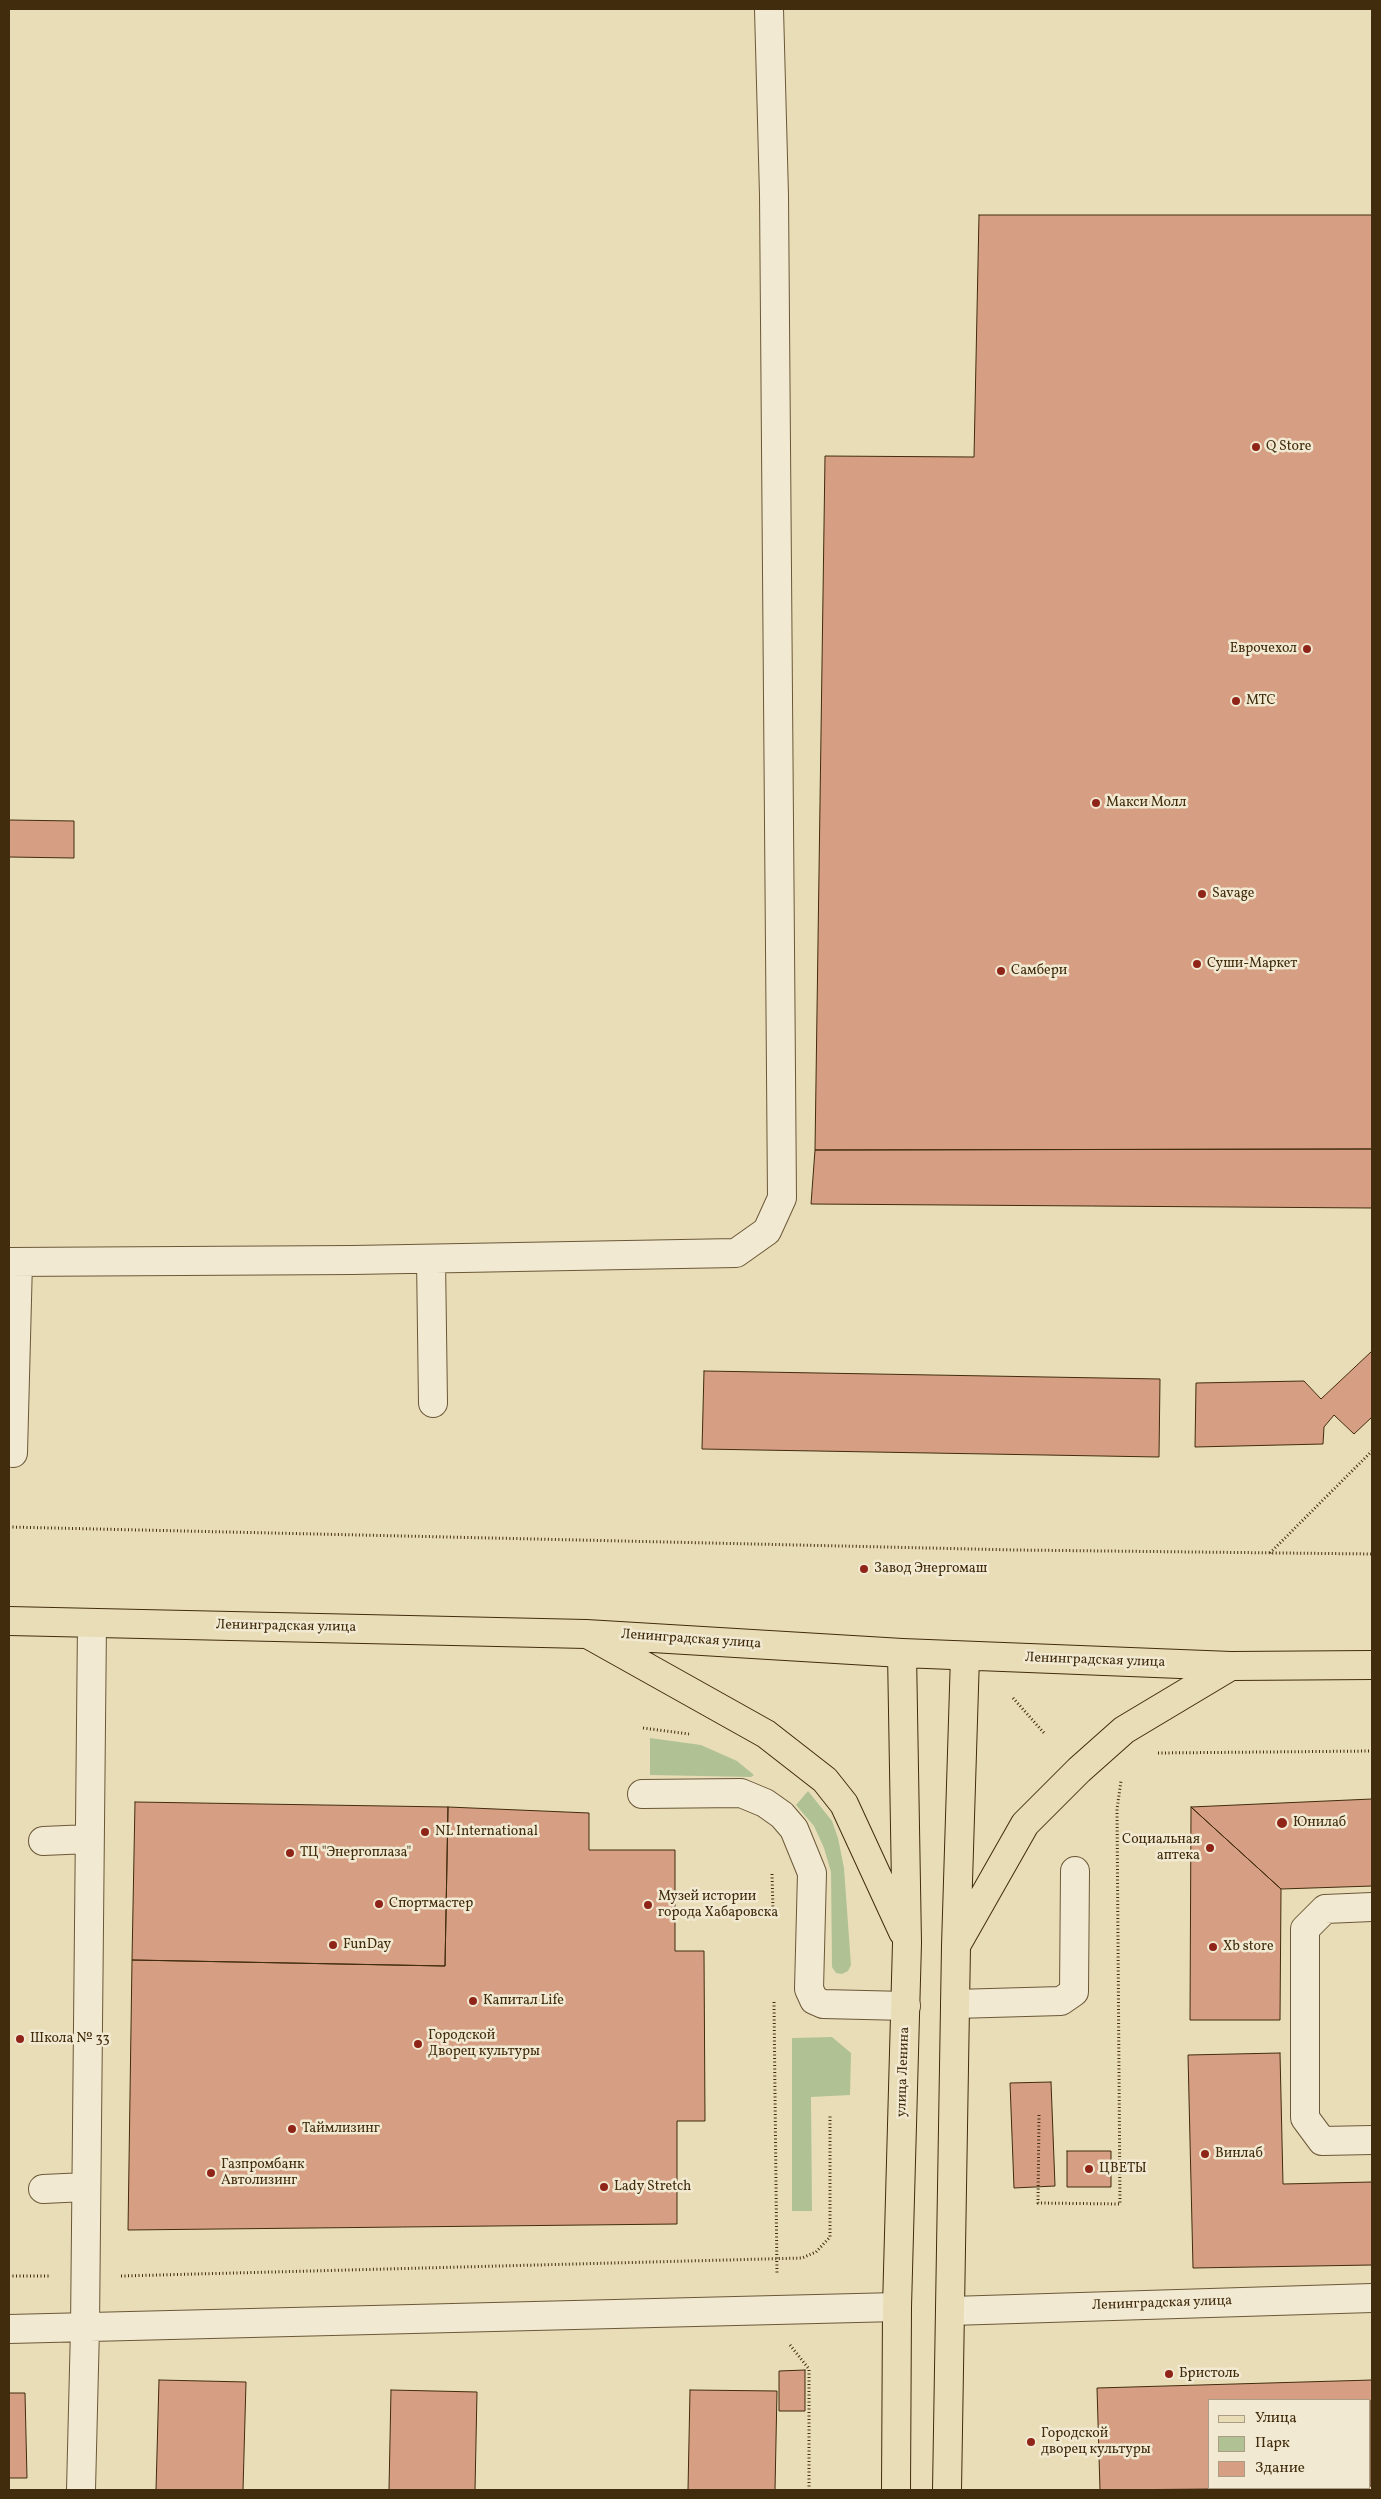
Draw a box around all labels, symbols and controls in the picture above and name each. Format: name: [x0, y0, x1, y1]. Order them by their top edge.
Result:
place label: Q Store: [1266, 439, 1311, 455]
marker: Q Store: [1250, 441, 1262, 453]
place label: Еврочехол: [1230, 641, 1297, 657]
marker: Еврочехол: [1301, 643, 1313, 655]
place label: МТС: [1246, 693, 1276, 709]
marker: МТС: [1230, 695, 1242, 707]
place label: Макси Молл: [1106, 795, 1186, 811]
marker: Макси Молл: [1090, 797, 1102, 809]
place label: Savage: [1212, 886, 1254, 902]
marker: Savage: [1196, 888, 1208, 900]
place label: Суши-Маркет: [1207, 956, 1297, 972]
marker: Суши-Маркет: [1191, 958, 1203, 970]
place label: Самбери: [1011, 963, 1067, 979]
marker: Самбери: [995, 965, 1007, 977]
place label: Завод Энергомаш: [874, 1561, 987, 1577]
marker: Завод Энергомаш: [858, 1563, 870, 1575]
street label: Ленинградская улица: [216, 1617, 356, 1637]
street label: Ленинградская улица: [620, 1627, 762, 1653]
street label: Ленинградская улица: [1025, 1650, 1165, 1672]
place label: Юнилаб: [1293, 1815, 1346, 1831]
marker: Юнилаб: [1275, 1816, 1289, 1830]
place label: NL International: [435, 1824, 538, 1840]
marker: NL International: [419, 1826, 431, 1838]
place label: Социальная аптека: [1122, 1832, 1200, 1864]
marker: Социальная аптека: [1204, 1842, 1216, 1854]
place label: ТЦ "Энергоплаза": [300, 1845, 411, 1861]
marker: ТЦ "Энергоплаза": [284, 1847, 296, 1859]
place label: Музей истории города Хабаровска: [658, 1889, 778, 1921]
place label: Спортмастер: [389, 1896, 473, 1912]
marker: Спортмастер: [373, 1898, 385, 1910]
marker: Музей истории города Хабаровска: [642, 1899, 654, 1911]
place label: FunDay: [343, 1937, 391, 1953]
marker: FunDay: [327, 1939, 339, 1951]
place label: Xb store: [1223, 1939, 1274, 1955]
marker: Xb store: [1207, 1941, 1219, 1953]
place label: Капитал Life: [483, 1993, 564, 2009]
marker: Капитал Life: [467, 1995, 479, 2007]
street label: улица Ленина: [894, 2027, 914, 2117]
place label: Городской Дворец культуры: [428, 2028, 540, 2060]
place label: Школа № 33: [30, 2031, 110, 2047]
marker: Школа № 33: [14, 2033, 26, 2045]
marker: Городской Дворец культуры: [412, 2038, 424, 2050]
place label: Таймлизинг: [302, 2121, 380, 2137]
marker: Таймлизинг: [286, 2123, 298, 2135]
place label: Винлаб: [1215, 2146, 1263, 2162]
marker: Винлаб: [1199, 2148, 1211, 2160]
place label: Газпромбанк Автолизинг: [221, 2157, 304, 2190]
place label: ЦВЕТЫ: [1099, 2161, 1147, 2177]
marker: ЦВЕТЫ: [1083, 2163, 1095, 2175]
marker: Газпромбанк Автолизинг: [205, 2167, 217, 2179]
place label: Lady Stretch: [614, 2179, 691, 2195]
marker: Lady Stretch: [598, 2181, 610, 2193]
street label: Ленинградская улица: [1092, 2293, 1232, 2315]
place label: Бристоль: [1179, 2366, 1240, 2382]
marker: Бристоль: [1163, 2368, 1175, 2380]
legend: [1208, 2399, 1371, 2489]
text: Улица: [1255, 2408, 1297, 2429]
place label: Городской дворец культуры: [1041, 2426, 1151, 2458]
text: Парк: [1255, 2433, 1290, 2454]
marker: Городской дворец культуры: [1025, 2436, 1037, 2448]
text: Здание: [1255, 2458, 1305, 2479]

